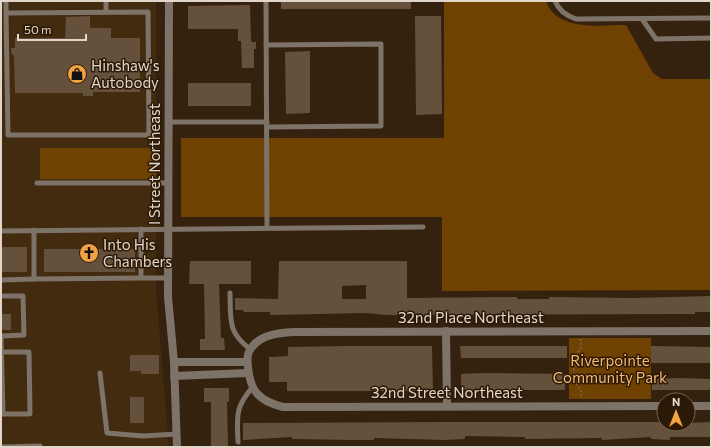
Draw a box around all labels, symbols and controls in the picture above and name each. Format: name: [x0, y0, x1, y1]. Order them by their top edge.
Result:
scale bar: [18, 16, 86, 42]
text: 50 m: [24, 22, 52, 36]
place label: Hinshaw's Autobody: [91, 56, 160, 91]
shop icon: Hinshaw's Autobody: [66, 63, 88, 85]
street label: I Street Northeast: [145, 103, 163, 225]
place label: Into His Chambers: [103, 235, 172, 270]
church icon: Into His Chambers: [78, 242, 100, 264]
street label: 32nd Place Northeast: [398, 308, 544, 326]
park label: Riverpointe Community Park: [553, 351, 667, 386]
street label: 32nd Street Northeast: [371, 383, 523, 401]
north arrow: [656, 392, 696, 432]
text: N: [672, 395, 680, 408]

